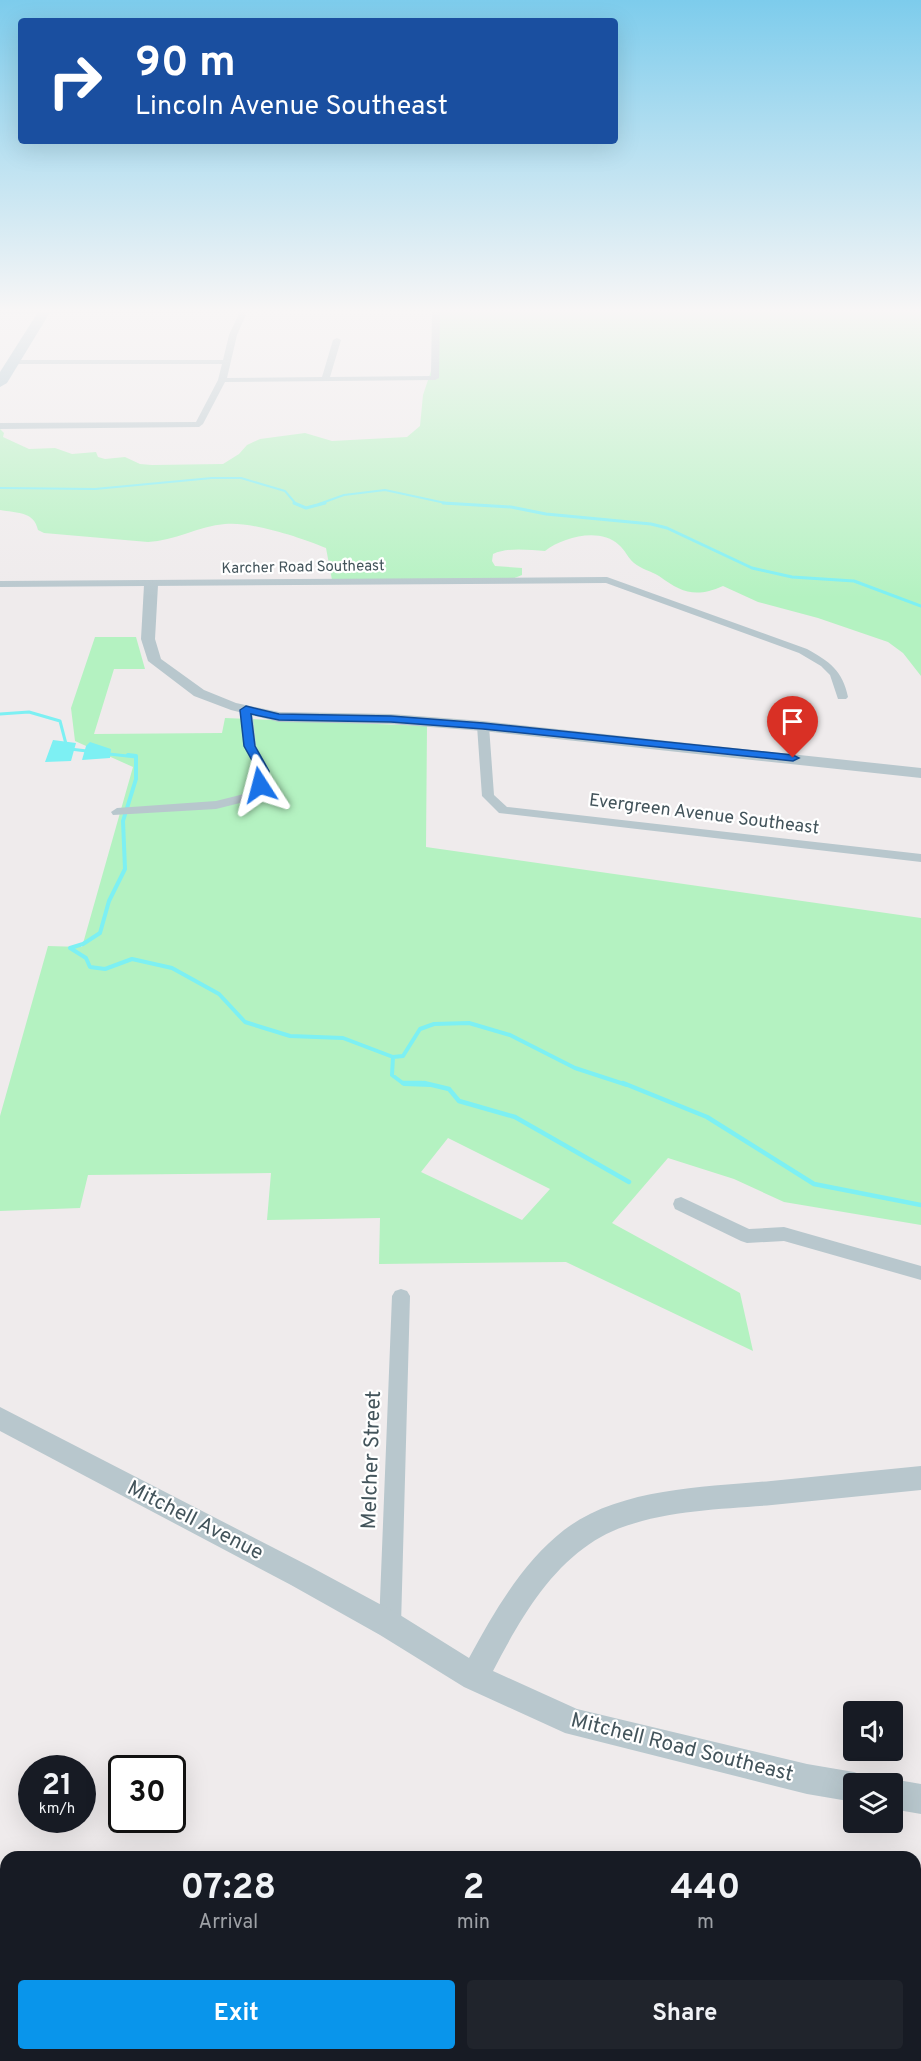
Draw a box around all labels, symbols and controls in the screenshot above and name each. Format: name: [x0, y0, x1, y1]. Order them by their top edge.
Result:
text: 90 m: [135, 38, 236, 91]
icon: right: [36, 42, 114, 120]
text: Lincoln Avenue Southeast: [135, 90, 448, 124]
street label: Karcher Road Southeast: [221, 557, 385, 579]
pin: [767, 696, 818, 758]
icon: arrive: [776, 705, 809, 738]
position arrow: [228, 753, 292, 817]
street label: Evergreen Avenue Southeast: [588, 789, 820, 841]
street label: Melcher Street: [356, 1390, 388, 1530]
street label: Mitchell Avenue: [122, 1475, 268, 1567]
map controls: [843, 1701, 903, 1833]
button: sound: [843, 1701, 903, 1761]
street label: Mitchell Road Southeast: [568, 1707, 796, 1789]
speed limit sign: 30: [108, 1755, 186, 1833]
text: 21: [42, 1768, 72, 1805]
button: layers: [843, 1773, 903, 1833]
text: km/h: [39, 1800, 75, 1819]
text: 07:28: [181, 1866, 276, 1912]
text: 2: [462, 1866, 484, 1912]
text: 440: [671, 1866, 740, 1912]
text: Arrival: [199, 1910, 258, 1936]
text: min: [457, 1910, 490, 1936]
text: m: [697, 1910, 714, 1936]
button: Exit: [18, 1980, 455, 2049]
button: Share: [467, 1980, 903, 2049]

